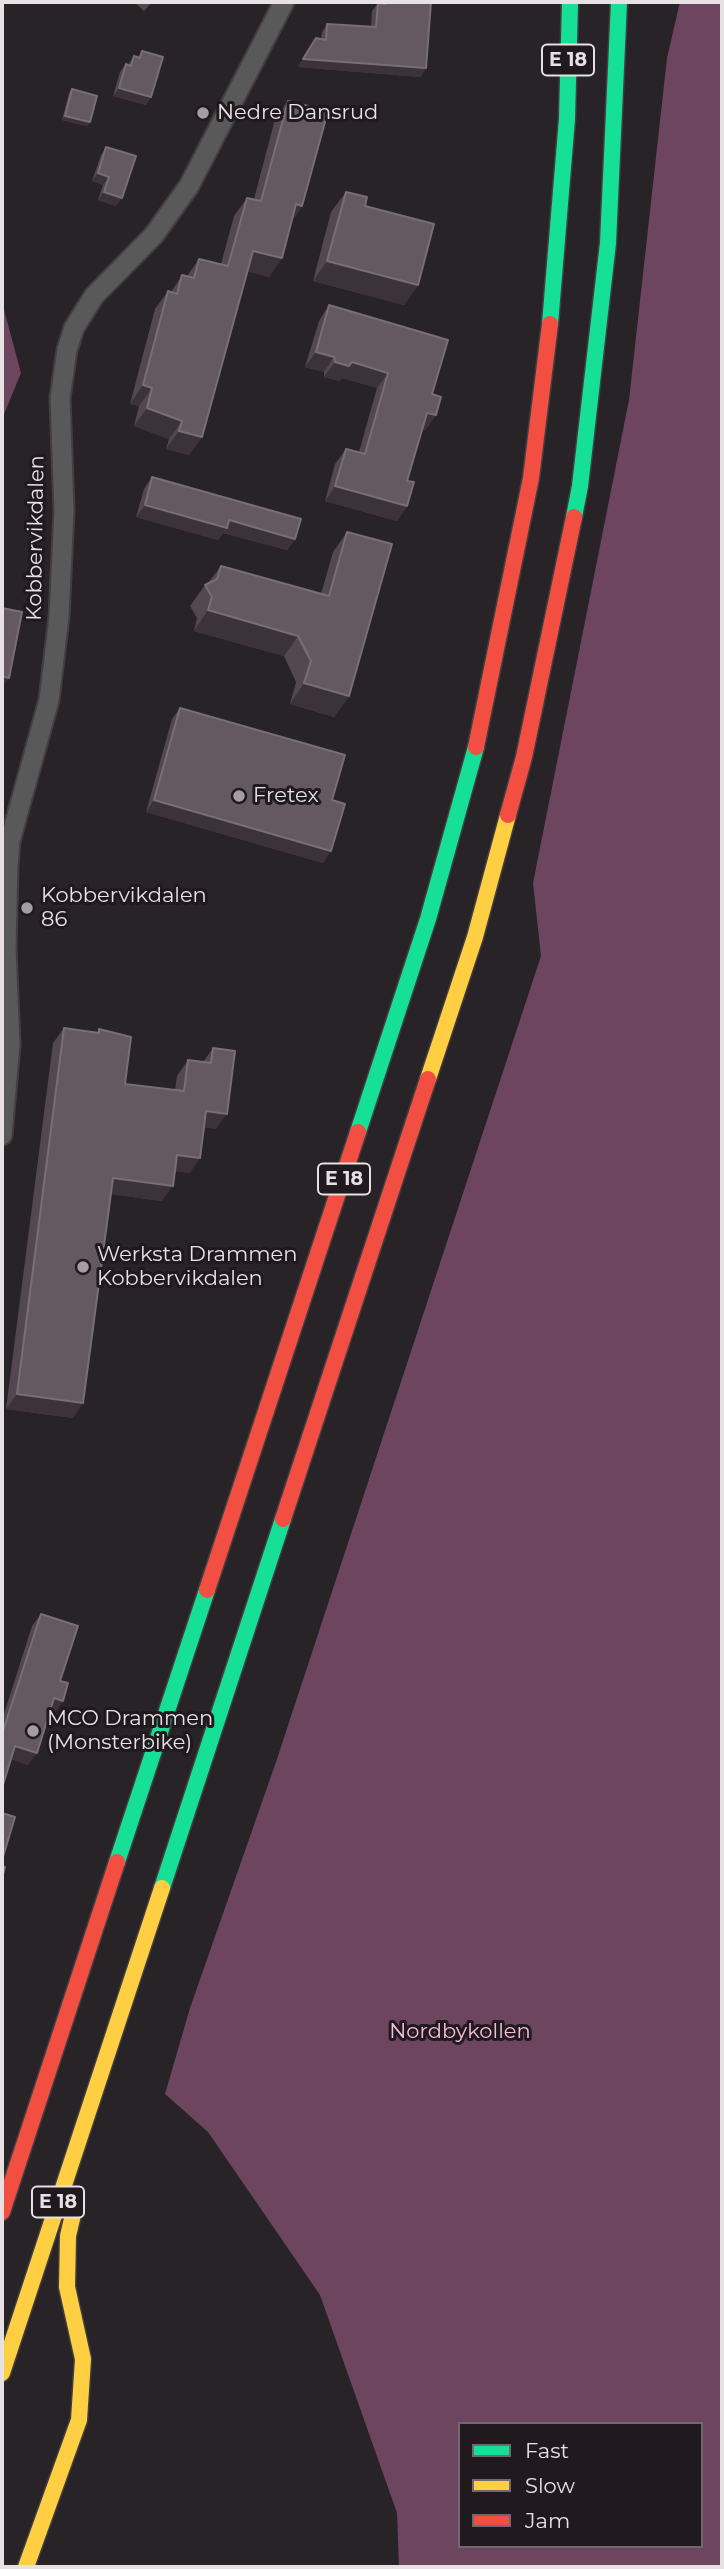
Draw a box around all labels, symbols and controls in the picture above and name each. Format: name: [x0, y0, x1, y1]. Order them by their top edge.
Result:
road number: E 18: [542, 44, 594, 76]
place label: Nedre Dansrud: [217, 100, 378, 126]
marker: Nedre Dansrud: [195, 105, 211, 121]
street label: Kobbervikdalen: [22, 455, 50, 621]
place label: Fretex: [253, 783, 319, 809]
marker: Fretex: [231, 788, 247, 804]
place label: Kobbervikdalen 86: [41, 883, 207, 933]
marker: Kobbervikdalen 86: [19, 900, 35, 916]
road number: E 18: [318, 1163, 370, 1194]
place label: Werksta Drammen Kobbervikdalen: [97, 1242, 297, 1292]
marker: Werksta Drammen Kobbervikdalen: [75, 1259, 91, 1275]
place label: MCO Drammen (Monsterbike): [47, 1706, 213, 1756]
marker: MCO Drammen (Monsterbike): [25, 1723, 41, 1739]
park label: Nordbykollen: [389, 2019, 531, 2045]
road number: E 18: [32, 2186, 84, 2218]
legend: [458, 2422, 703, 2548]
text: Fast: [525, 2438, 569, 2463]
text: Slow: [525, 2473, 575, 2498]
text: Jam: [525, 2508, 570, 2533]

